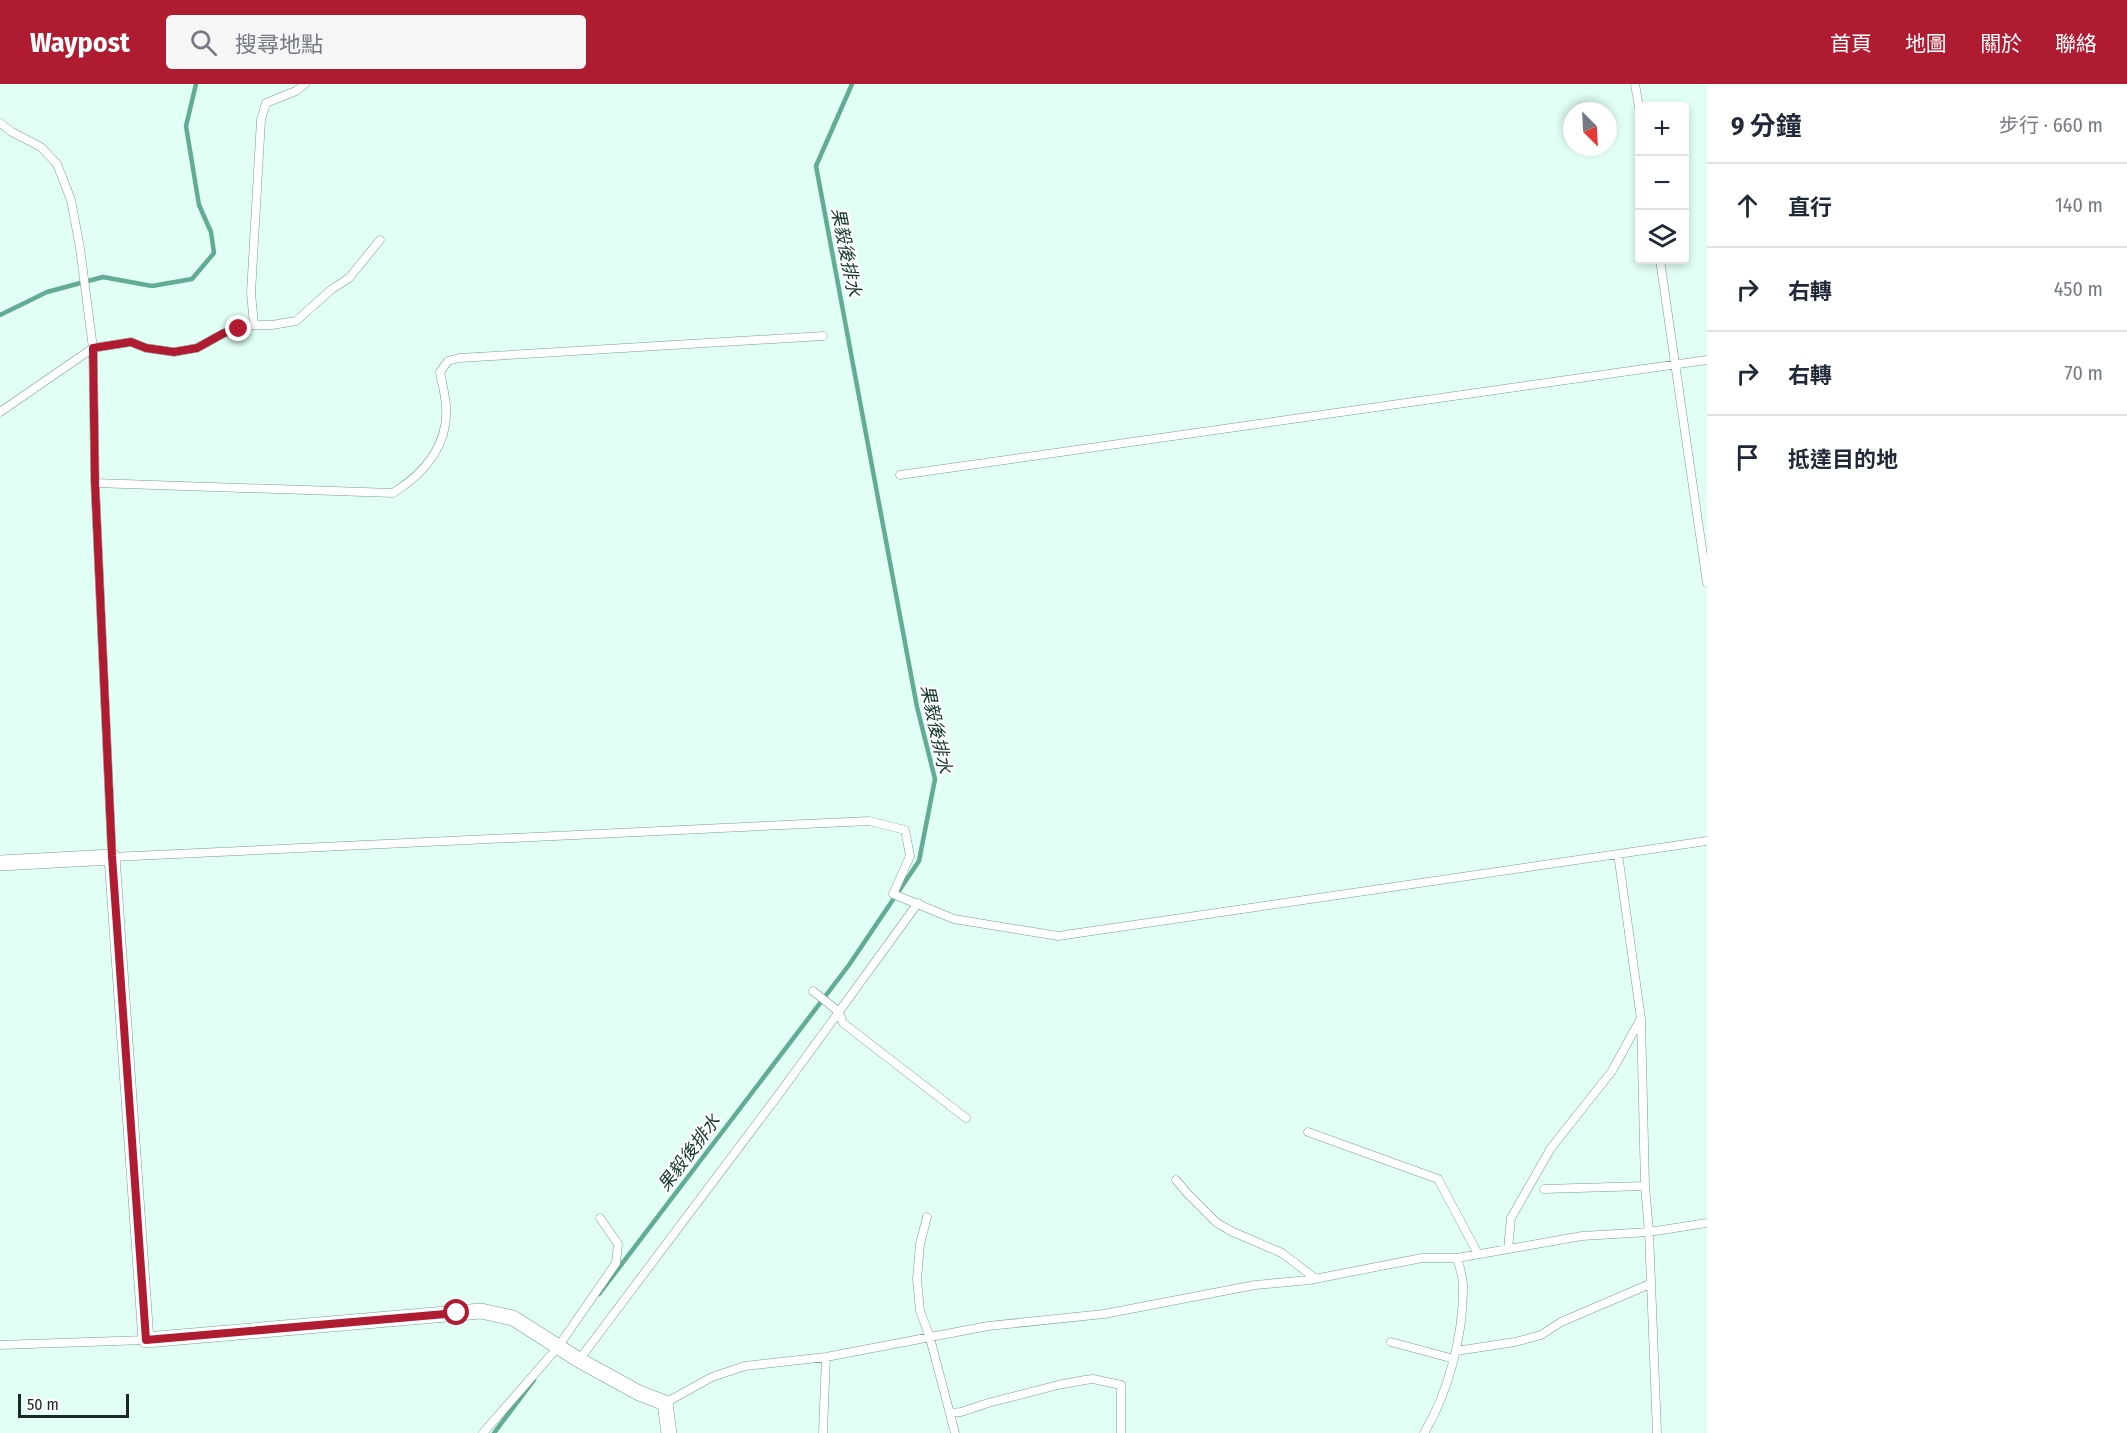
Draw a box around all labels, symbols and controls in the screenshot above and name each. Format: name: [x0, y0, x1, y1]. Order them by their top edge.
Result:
search box: [166, 15, 586, 69]
text: Waypost: [30, 26, 130, 59]
icon: search: [187, 26, 220, 59]
text: 搜尋地點: [235, 31, 323, 58]
text: 首頁: [1830, 31, 1872, 57]
text: 地圖: [1905, 31, 1947, 57]
text: 關於: [1980, 31, 2022, 57]
text: 聯絡: [2055, 31, 2097, 57]
north arrow: [1563, 102, 1617, 156]
map controls: [1635, 102, 1689, 264]
button: +: [1635, 102, 1689, 156]
text: 9 分鐘: [1731, 111, 1802, 142]
text: 步行 · 660 m: [1999, 113, 2103, 137]
button: −: [1635, 156, 1689, 210]
icon: ahead: [1731, 189, 1764, 222]
text: 140 m: [2055, 193, 2103, 217]
text: 直行: [1788, 194, 1832, 221]
water label: 果毅後排水: [827, 206, 866, 299]
button: layers: [1635, 210, 1689, 264]
icon: right: [1731, 273, 1764, 306]
text: 450 m: [2054, 277, 2103, 301]
text: 右轉: [1788, 278, 1832, 305]
route end: [225, 315, 251, 341]
icon: right: [1731, 357, 1764, 390]
text: 70 m: [2065, 361, 2103, 385]
text: 右轉: [1788, 362, 1832, 389]
icon: arrive: [1731, 441, 1764, 474]
text: 抵達目的地: [1788, 446, 1898, 473]
water label: 果毅後排水: [916, 683, 956, 776]
water label: 果毅後排水: [653, 1110, 725, 1196]
route start: [443, 1299, 469, 1325]
scale bar: [18, 1391, 129, 1418]
text: 50 m: [27, 1395, 59, 1414]

